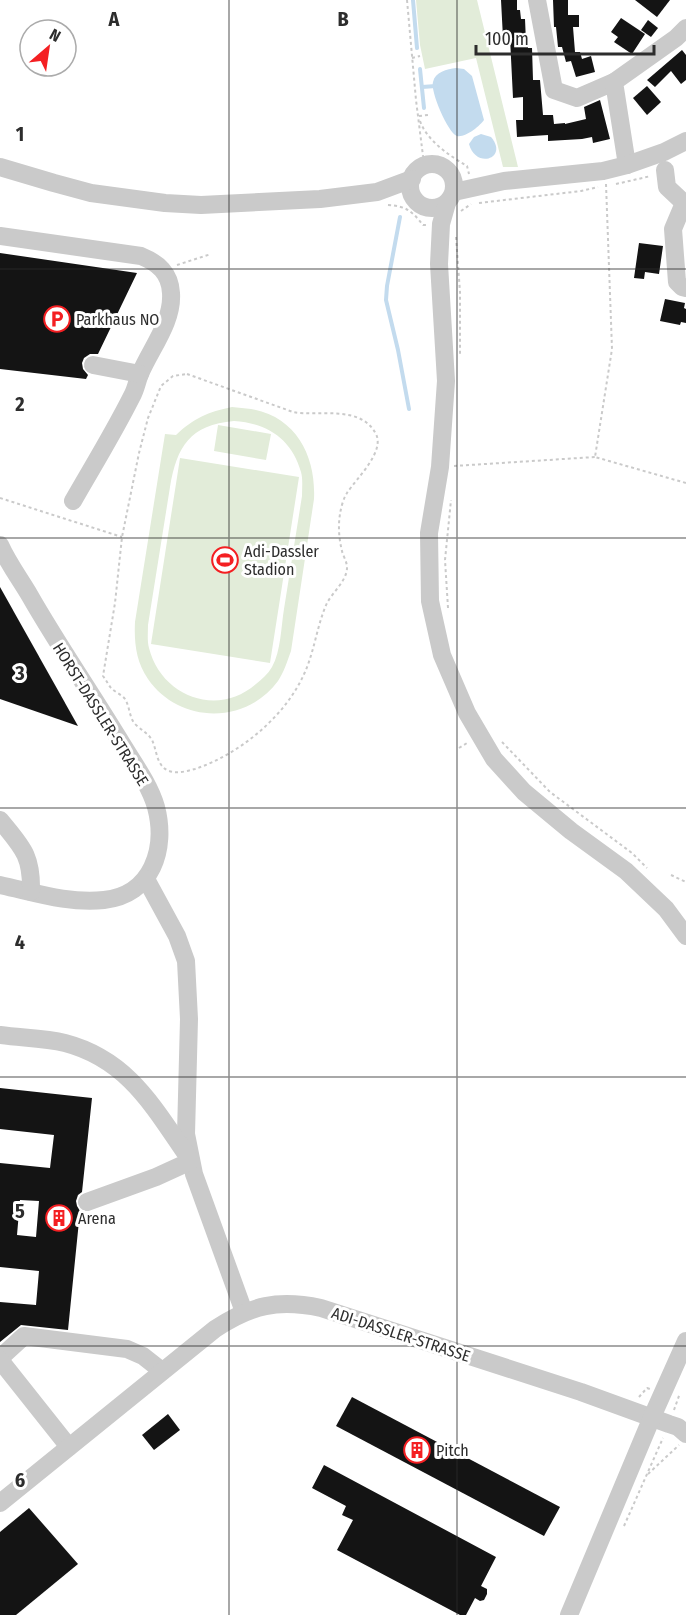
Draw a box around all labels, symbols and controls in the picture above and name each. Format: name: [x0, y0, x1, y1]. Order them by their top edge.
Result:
text: A: [108, 7, 121, 31]
text: B: [337, 7, 349, 31]
north arrow: [18, 18, 78, 78]
scale bar: [476, 18, 654, 56]
text: N: [46, 25, 64, 46]
text: 100 m: [485, 28, 529, 50]
text: 1: [16, 122, 24, 146]
parking icon: Parkhaus NO: [42, 304, 72, 334]
place label: Parkhaus NO: [76, 310, 159, 329]
text: 2: [14, 392, 25, 416]
place label: Adi-Dassler Stadion: [244, 542, 319, 579]
sports icon: Adi-Dassler Stadion: [210, 545, 240, 575]
street label: HORST-DASSLER-STRASSE: [49, 639, 152, 789]
text: 3: [14, 661, 25, 685]
text: 4: [15, 930, 25, 954]
text: 5: [15, 1199, 25, 1223]
building icon: Arena: [44, 1203, 74, 1233]
place label: Arena: [78, 1209, 116, 1228]
street label: ADI-DASSLER-STRASSE: [329, 1303, 473, 1366]
building icon: Pitch: [402, 1435, 432, 1465]
place label: Pitch: [436, 1441, 469, 1460]
text: 6: [15, 1468, 25, 1492]

